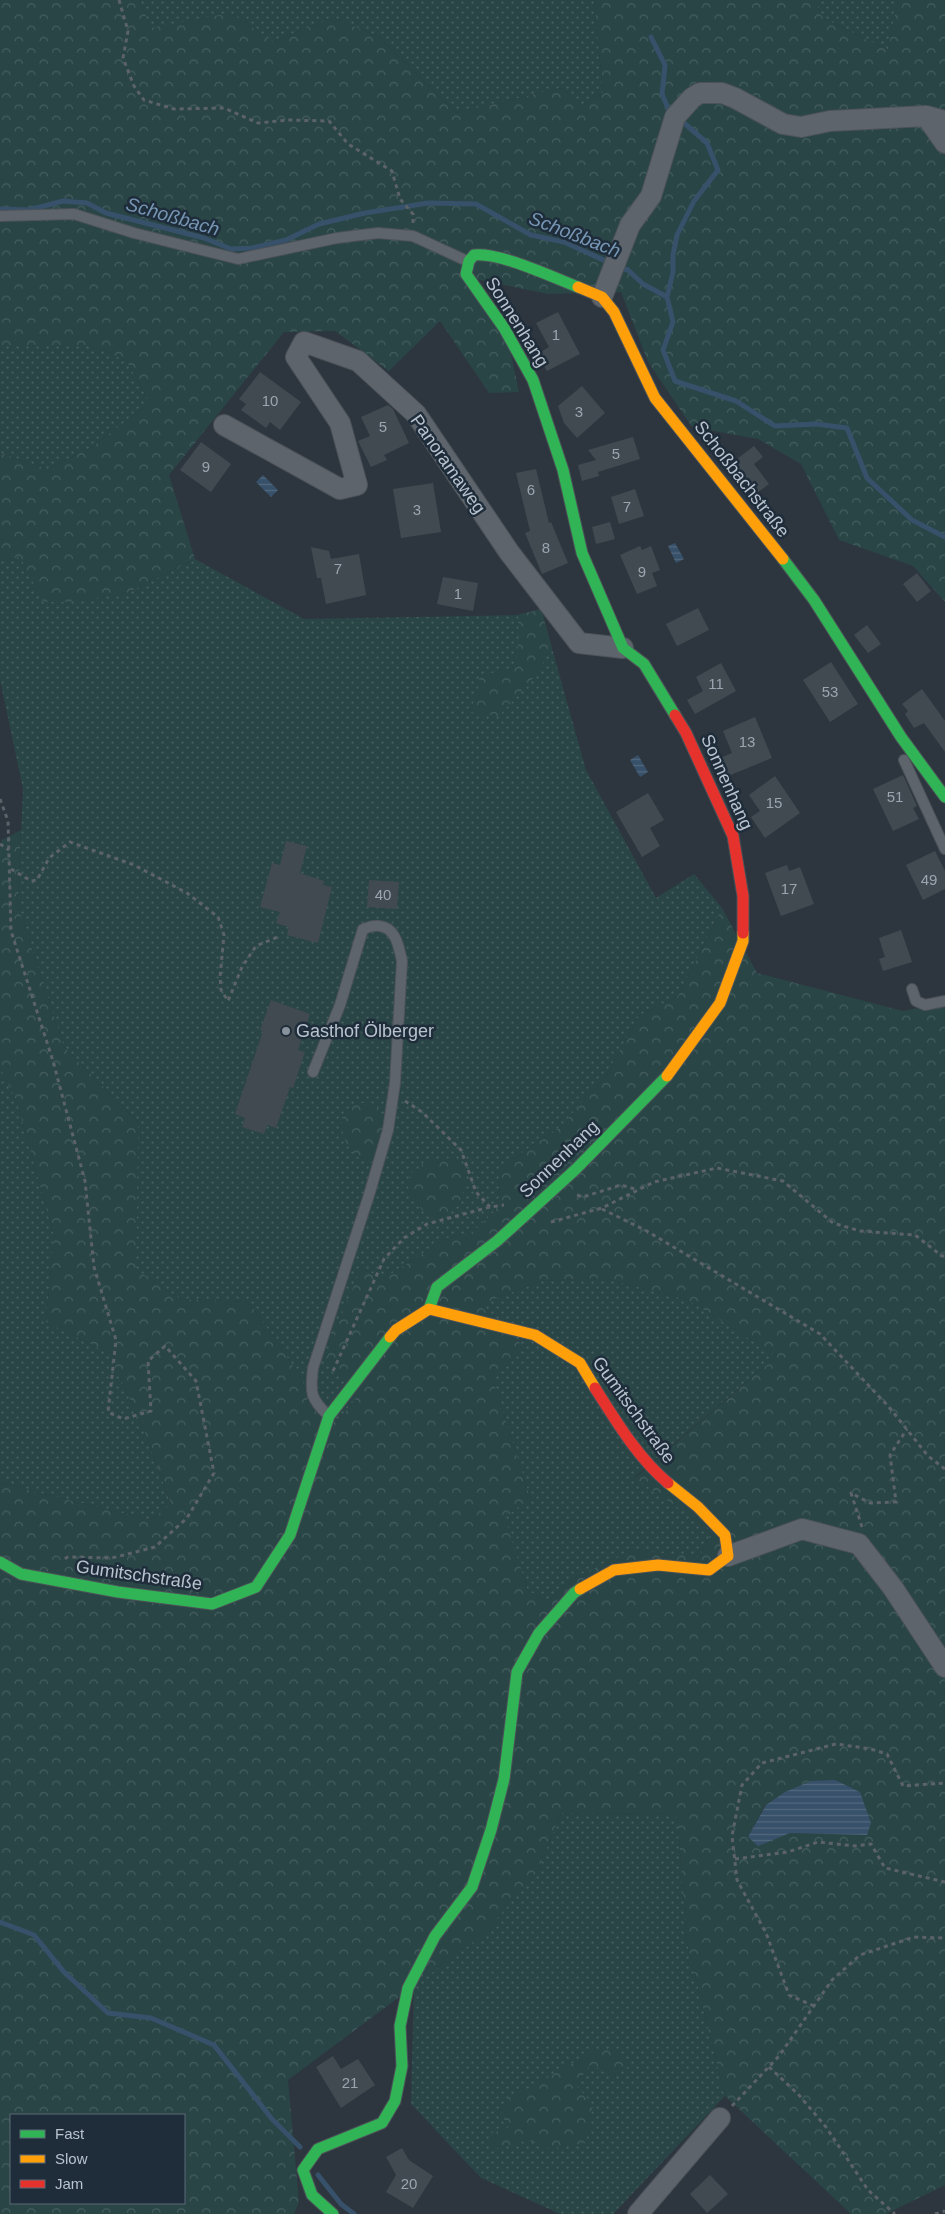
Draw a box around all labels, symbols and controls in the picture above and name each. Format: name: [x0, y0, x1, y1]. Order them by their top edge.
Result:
water label: Schoßbach: [124, 193, 222, 240]
water label: Schoßbach: [526, 207, 623, 261]
street label: Sonnenhang: [481, 273, 553, 371]
house number: 1: [552, 326, 560, 343]
house number: 10: [262, 392, 278, 409]
house number: 3: [575, 403, 583, 420]
street label: Panoramaweg: [407, 411, 489, 517]
street label: Schoßbachstraße: [690, 417, 794, 541]
house number: 5: [379, 418, 387, 435]
house number: 5: [612, 445, 620, 462]
house number: 9: [202, 458, 210, 475]
house number: 6: [527, 481, 535, 498]
house number: 7: [623, 498, 631, 515]
house number: 3: [413, 501, 421, 518]
house number: 8: [542, 539, 550, 556]
house number: 7: [334, 560, 342, 577]
house number: 9: [638, 563, 646, 580]
house number: 1: [454, 585, 462, 602]
house number: 11: [708, 675, 724, 692]
house number: 53: [822, 683, 838, 700]
street label: Sonnenhang: [697, 731, 757, 833]
house number: 13: [739, 733, 755, 750]
house number: 51: [887, 788, 903, 805]
house number: 15: [766, 794, 782, 811]
house number: 49: [921, 871, 937, 888]
house number: 17: [781, 880, 797, 897]
house number: 40: [375, 886, 391, 903]
place label: Gasthof Ölberger: [296, 1021, 434, 1041]
marker: Gasthof Ölberger: [280, 1025, 292, 1037]
street label: Sonnenhang: [515, 1116, 603, 1202]
street label: Gumitschstraße: [589, 1353, 679, 1467]
street label: Gumitschstraße: [75, 1556, 203, 1594]
house number: 21: [342, 2074, 358, 2091]
legend: [10, 2114, 185, 2204]
text: Fast: [55, 2125, 85, 2142]
text: Slow: [55, 2150, 88, 2167]
text: Jam: [55, 2175, 83, 2192]
house number: 20: [401, 2175, 417, 2192]

